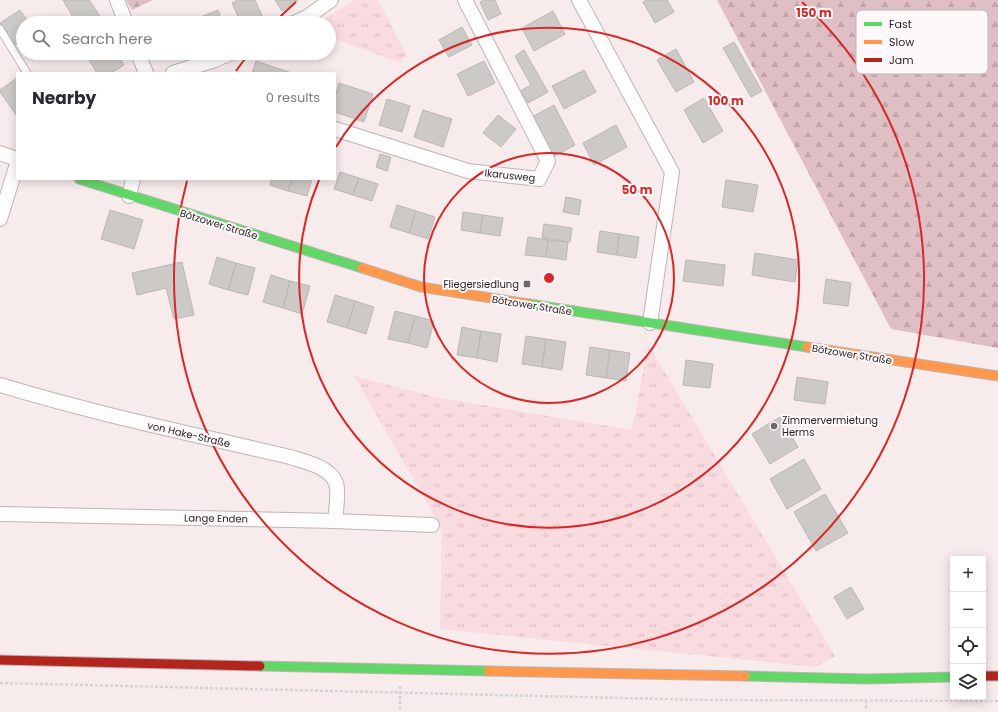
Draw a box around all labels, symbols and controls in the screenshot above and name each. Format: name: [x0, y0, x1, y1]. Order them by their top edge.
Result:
text: 150 m: [796, 4, 832, 21]
legend: [856, 10, 988, 74]
search box: [16, 16, 336, 60]
text: Fast: [889, 16, 912, 32]
icon: search: [30, 27, 52, 49]
text: Search here: [62, 28, 152, 49]
text: Slow: [889, 34, 914, 50]
text: Jam: [889, 52, 914, 68]
text: Nearby: [32, 86, 96, 110]
text: 0 results: [266, 88, 320, 107]
text: 100 m: [708, 92, 744, 109]
street label: Ikarusweg: [484, 165, 536, 186]
text: 50 m: [622, 181, 653, 198]
street label: Bötzower Straße: [178, 205, 260, 243]
centre of rings: [542, 271, 556, 285]
place label: Fliegersiedlung: [443, 277, 519, 292]
marker: Fliegersiedlung: [522, 279, 532, 289]
street label: Bötzower Straße: [491, 292, 573, 319]
street label: Bötzower Straße: [811, 341, 893, 368]
place label: Zimmervermietung Herms: [782, 413, 878, 440]
street label: von Hake-Straße: [146, 418, 232, 451]
marker: Zimmervermietung Herms: [769, 421, 779, 431]
street label: Lange Enden: [184, 510, 248, 527]
map controls: [950, 556, 986, 700]
button: +: [950, 556, 986, 592]
button: −: [950, 592, 986, 628]
button: locate: [950, 628, 986, 664]
button: layers: [950, 664, 986, 700]

